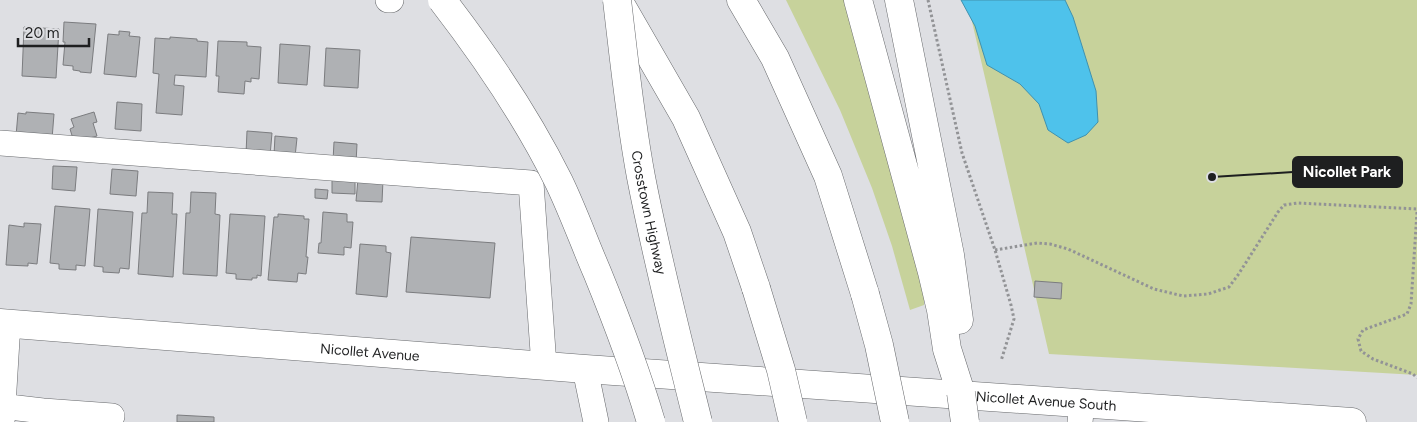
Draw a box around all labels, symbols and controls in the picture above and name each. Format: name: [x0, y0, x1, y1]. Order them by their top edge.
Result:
scale bar: [18, 15, 89, 47]
text: 20 m: [25, 24, 59, 42]
street label: Crosstown Highway: [628, 149, 670, 277]
callout: Nicollet Park: [1293, 157, 1402, 187]
text: Nicollet Park: [1303, 163, 1391, 181]
street label: Nicollet Avenue: [319, 340, 421, 364]
street label: Nicollet Avenue South: [975, 388, 1117, 414]

